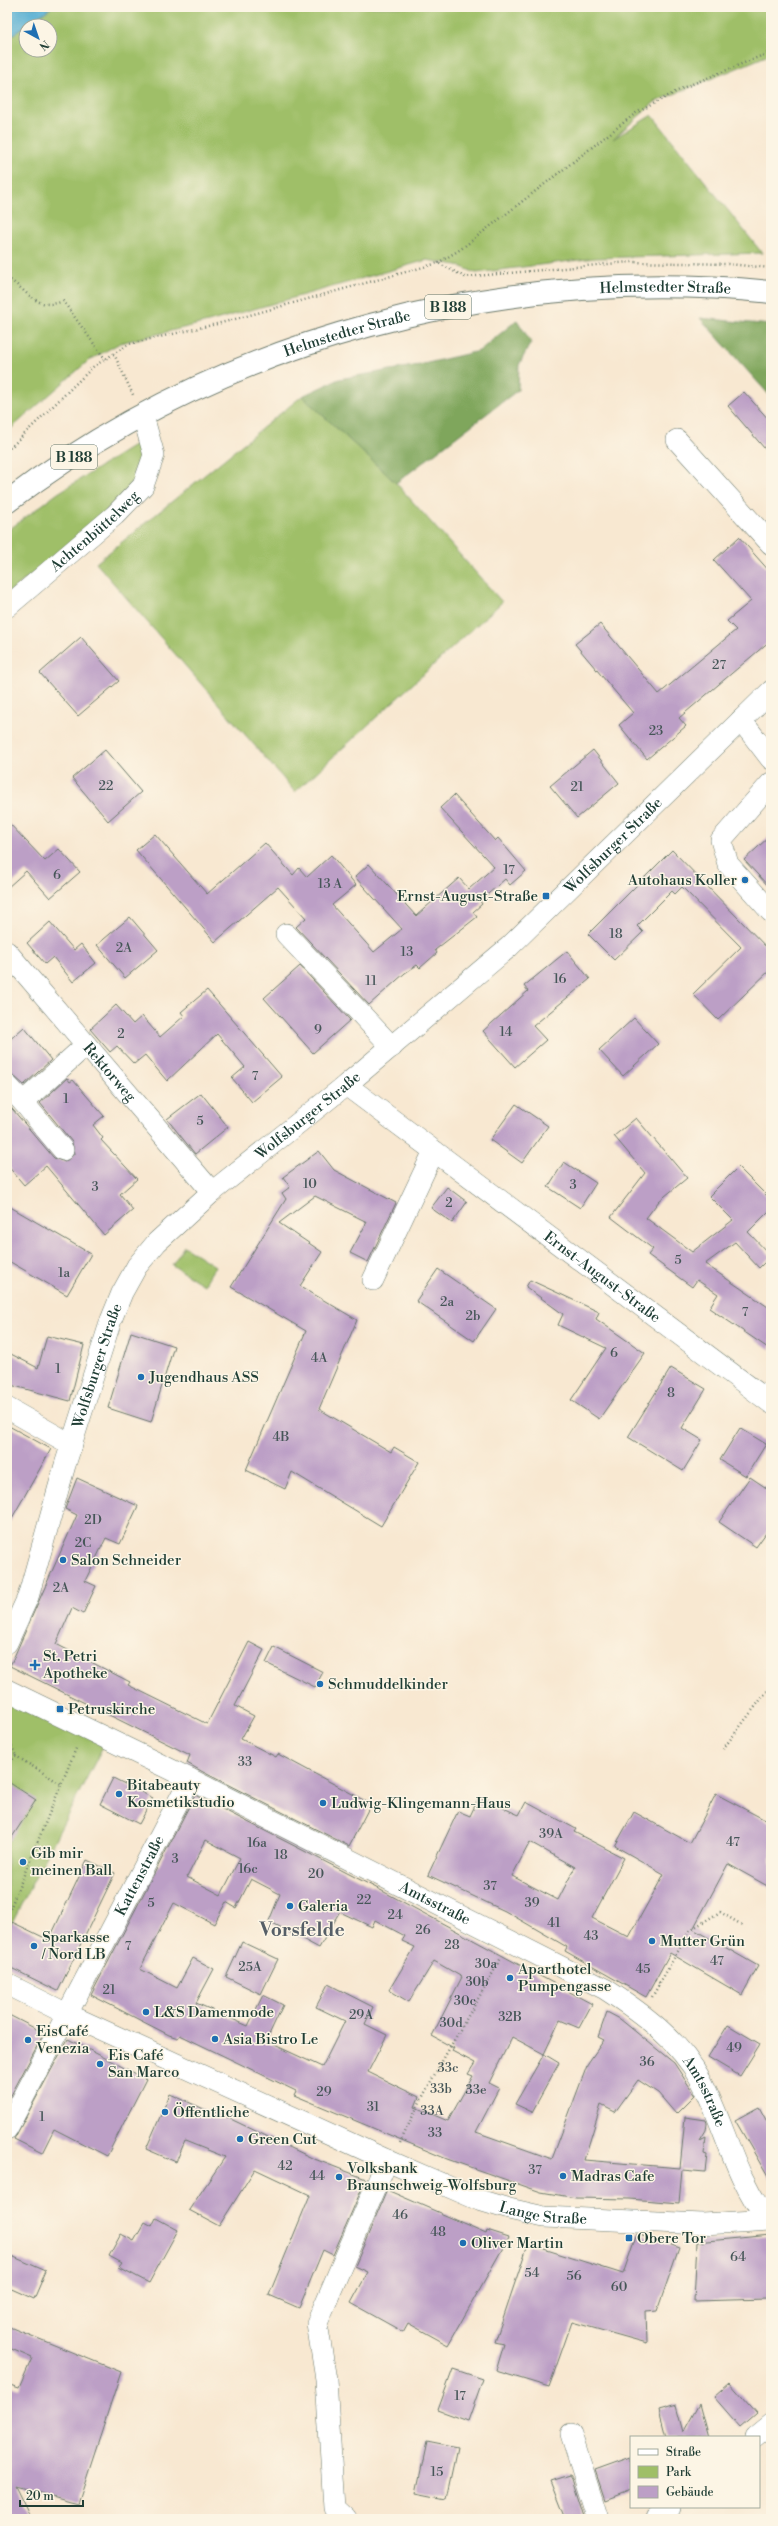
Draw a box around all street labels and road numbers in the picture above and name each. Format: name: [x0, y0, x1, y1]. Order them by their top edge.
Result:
street label: Helmstedter Straße: [599, 278, 732, 299]
road number: B 188: [425, 295, 471, 319]
street label: Helmstedter Straße: [281, 306, 413, 362]
road number: B 188: [51, 445, 97, 469]
street label: Achtenbüttelweg: [46, 486, 144, 577]
street label: Wolfsburger Straße: [560, 793, 667, 898]
street label: Rektorweg: [79, 1039, 140, 1106]
street label: Wolfsburger Straße: [251, 1068, 365, 1164]
street label: Ernst-August-Straße: [540, 1227, 664, 1327]
street label: Wolfsburger Straße: [68, 1301, 127, 1431]
street label: Kattenstraße: [111, 1832, 169, 1919]
street label: Amtsstraße: [395, 1877, 474, 1929]
street label: Amtsstraße: [678, 2051, 730, 2130]
street label: Lange Straße: [497, 2198, 587, 2229]

